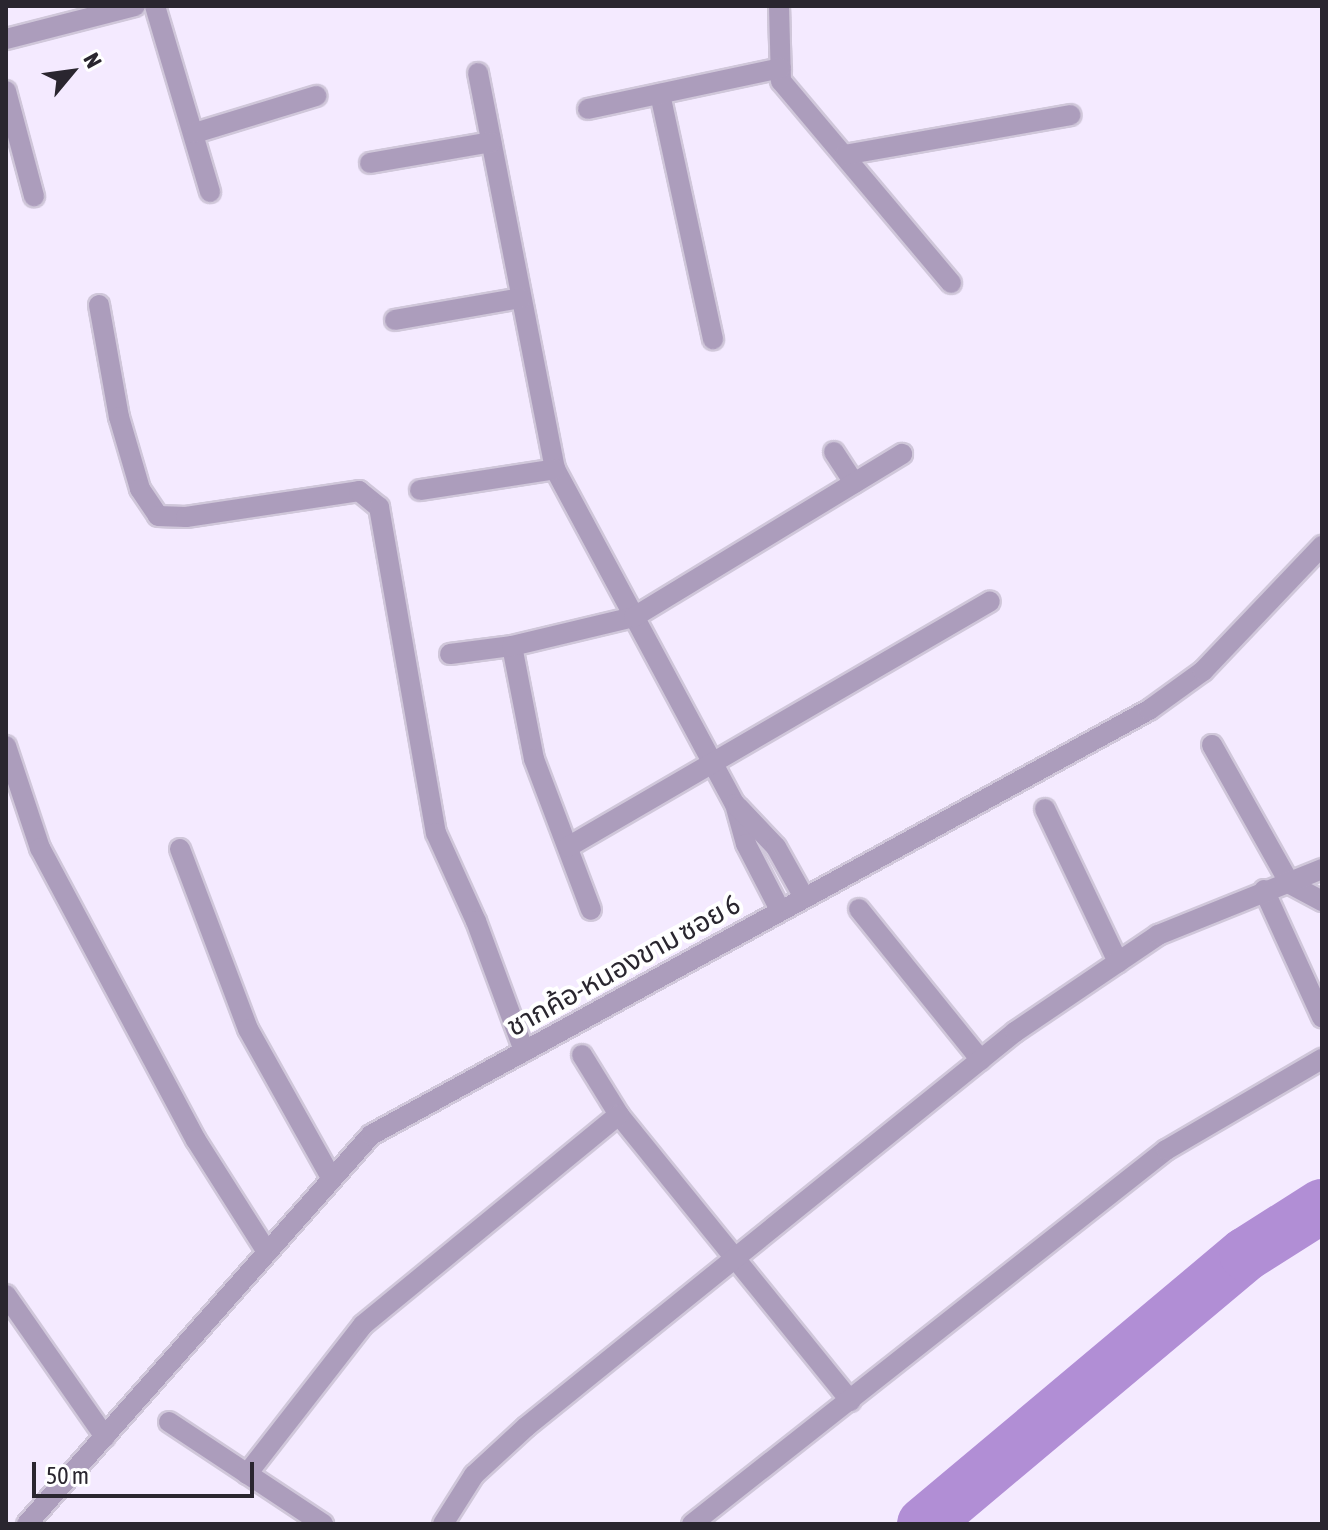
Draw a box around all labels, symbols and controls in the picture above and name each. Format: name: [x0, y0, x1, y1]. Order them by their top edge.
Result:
north arrow: [32, 32, 112, 112]
text: N: [78, 48, 108, 72]
street label: ชากค้อ-หนองขาม ซอย 6: [500, 887, 746, 1043]
scale bar: [36, 1446, 258, 1496]
text: 50 m: [46, 1462, 89, 1489]

